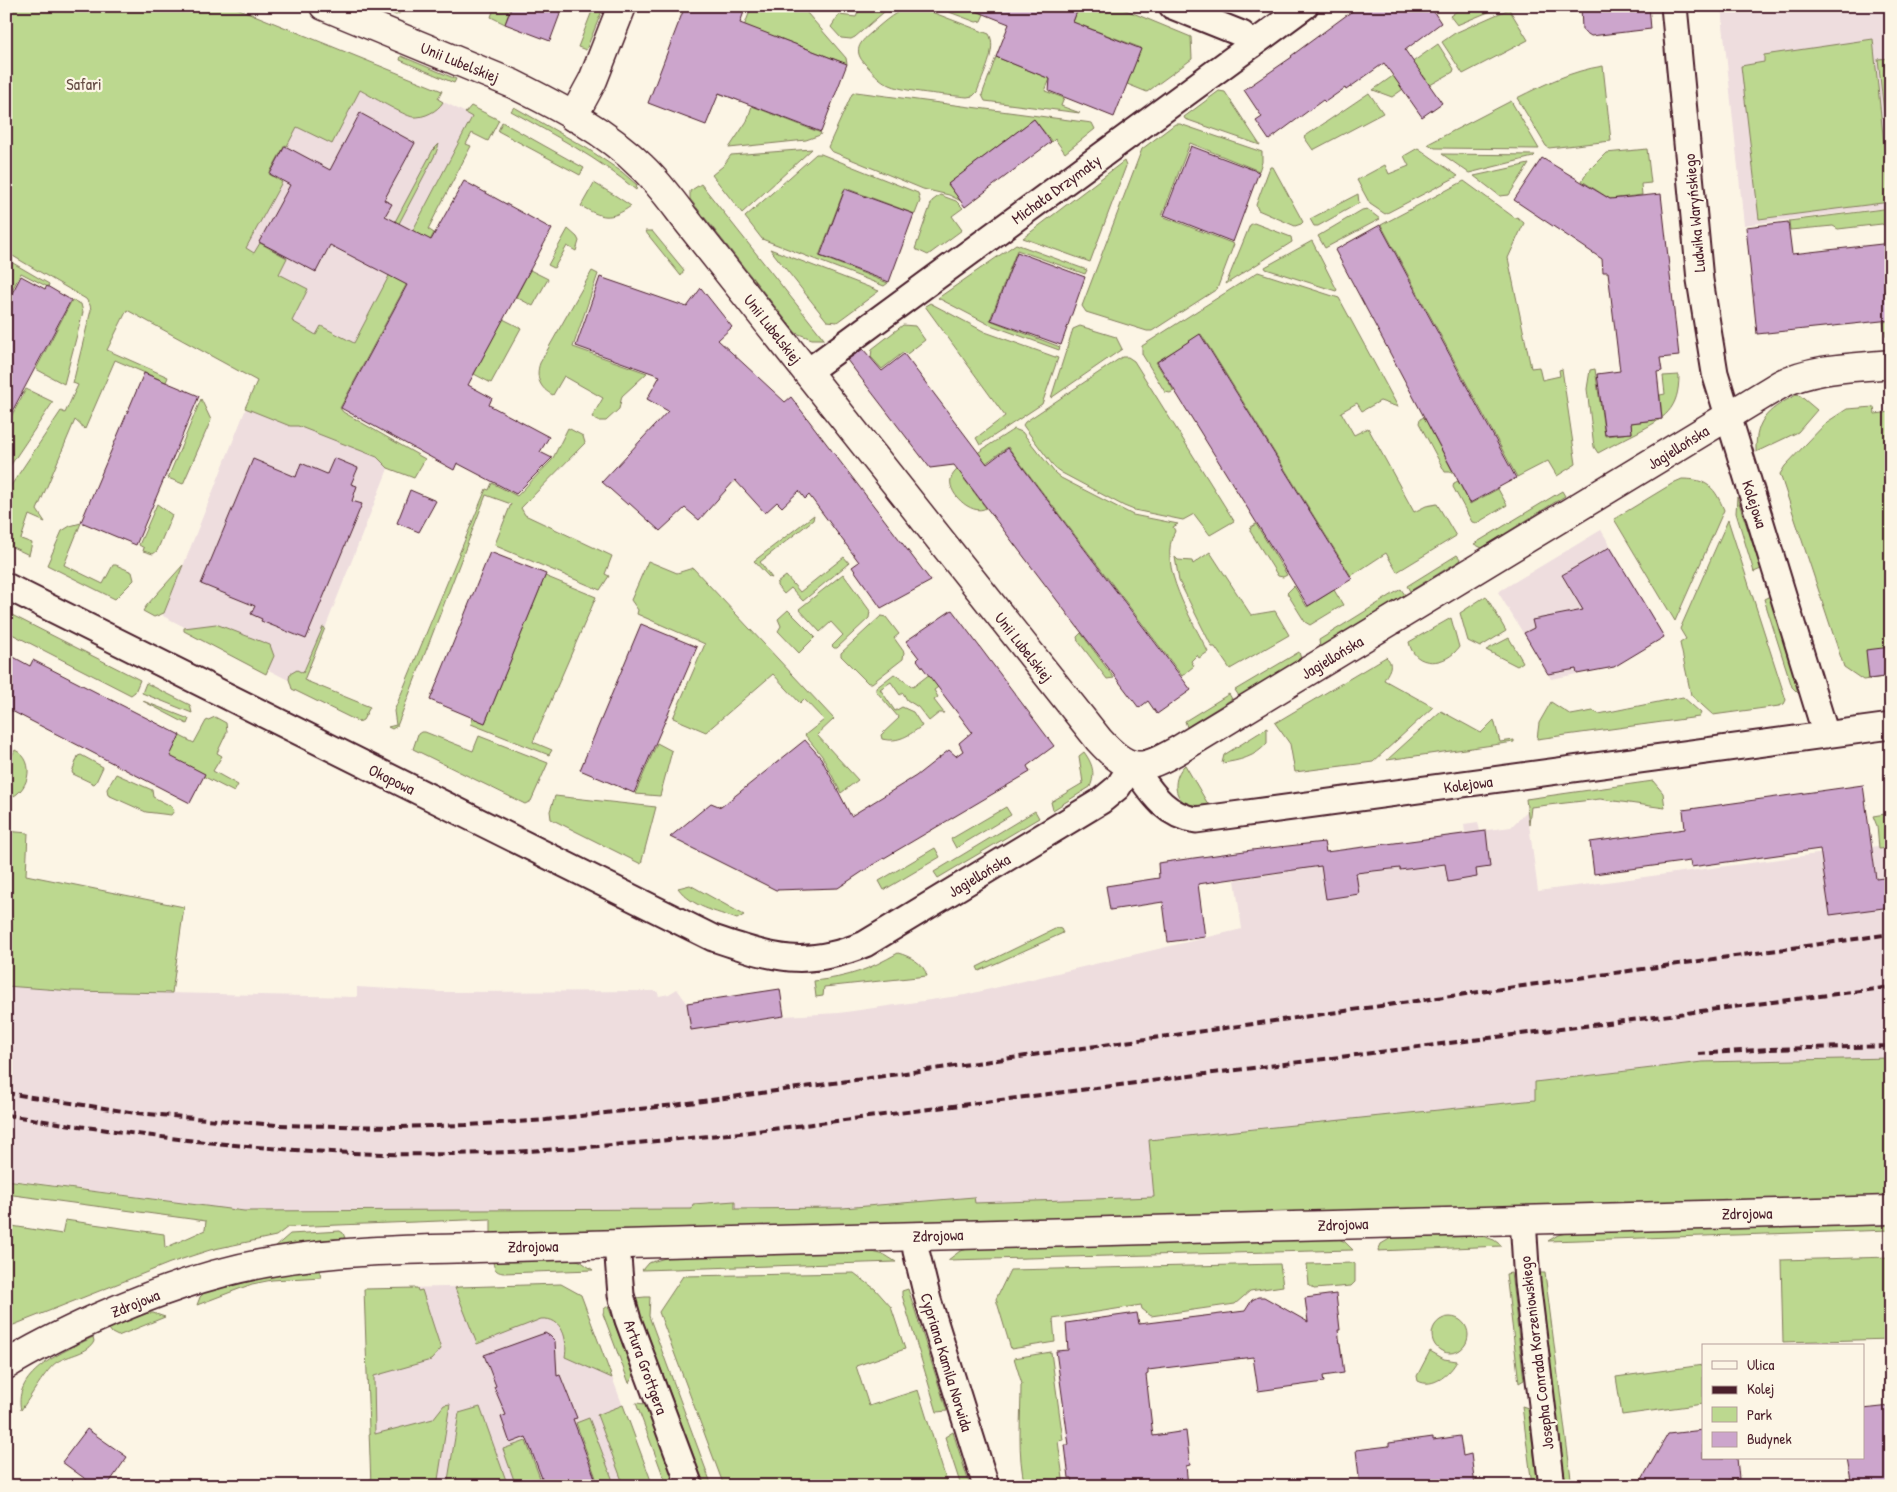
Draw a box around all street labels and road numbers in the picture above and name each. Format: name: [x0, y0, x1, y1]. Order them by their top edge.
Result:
street label: Unii Lubelskiej: [417, 36, 503, 88]
street label: Michała Drzymały: [1007, 149, 1105, 229]
street label: Ludwika Waryńskiego: [1678, 152, 1710, 273]
street label: Unii Lubelskiej: [739, 290, 807, 368]
street label: Jagiellońska: [1643, 419, 1713, 475]
street label: Kolejowa: [1737, 477, 1773, 531]
street label: Unii Lubelskiej: [990, 608, 1058, 686]
street label: Jagiellońska: [1297, 630, 1367, 684]
street label: Okopowa: [365, 758, 419, 800]
street label: Kolejowa: [1442, 770, 1494, 798]
street label: Jagiellońska: [944, 848, 1014, 902]
street label: Zdrojowa: [1721, 1202, 1773, 1224]
street label: Zdrojowa: [1317, 1212, 1369, 1236]
street label: Zdrojowa: [912, 1223, 964, 1247]
street label: Zdrojowa: [507, 1235, 559, 1257]
street label: Josepha Conrada Korzeniowskiego: [1513, 1255, 1559, 1451]
street label: Zdrojowa: [107, 1283, 163, 1323]
street label: Cypriana Kamila Norwida: [915, 1290, 979, 1434]
street label: Artura Grottgera: [619, 1317, 673, 1417]

